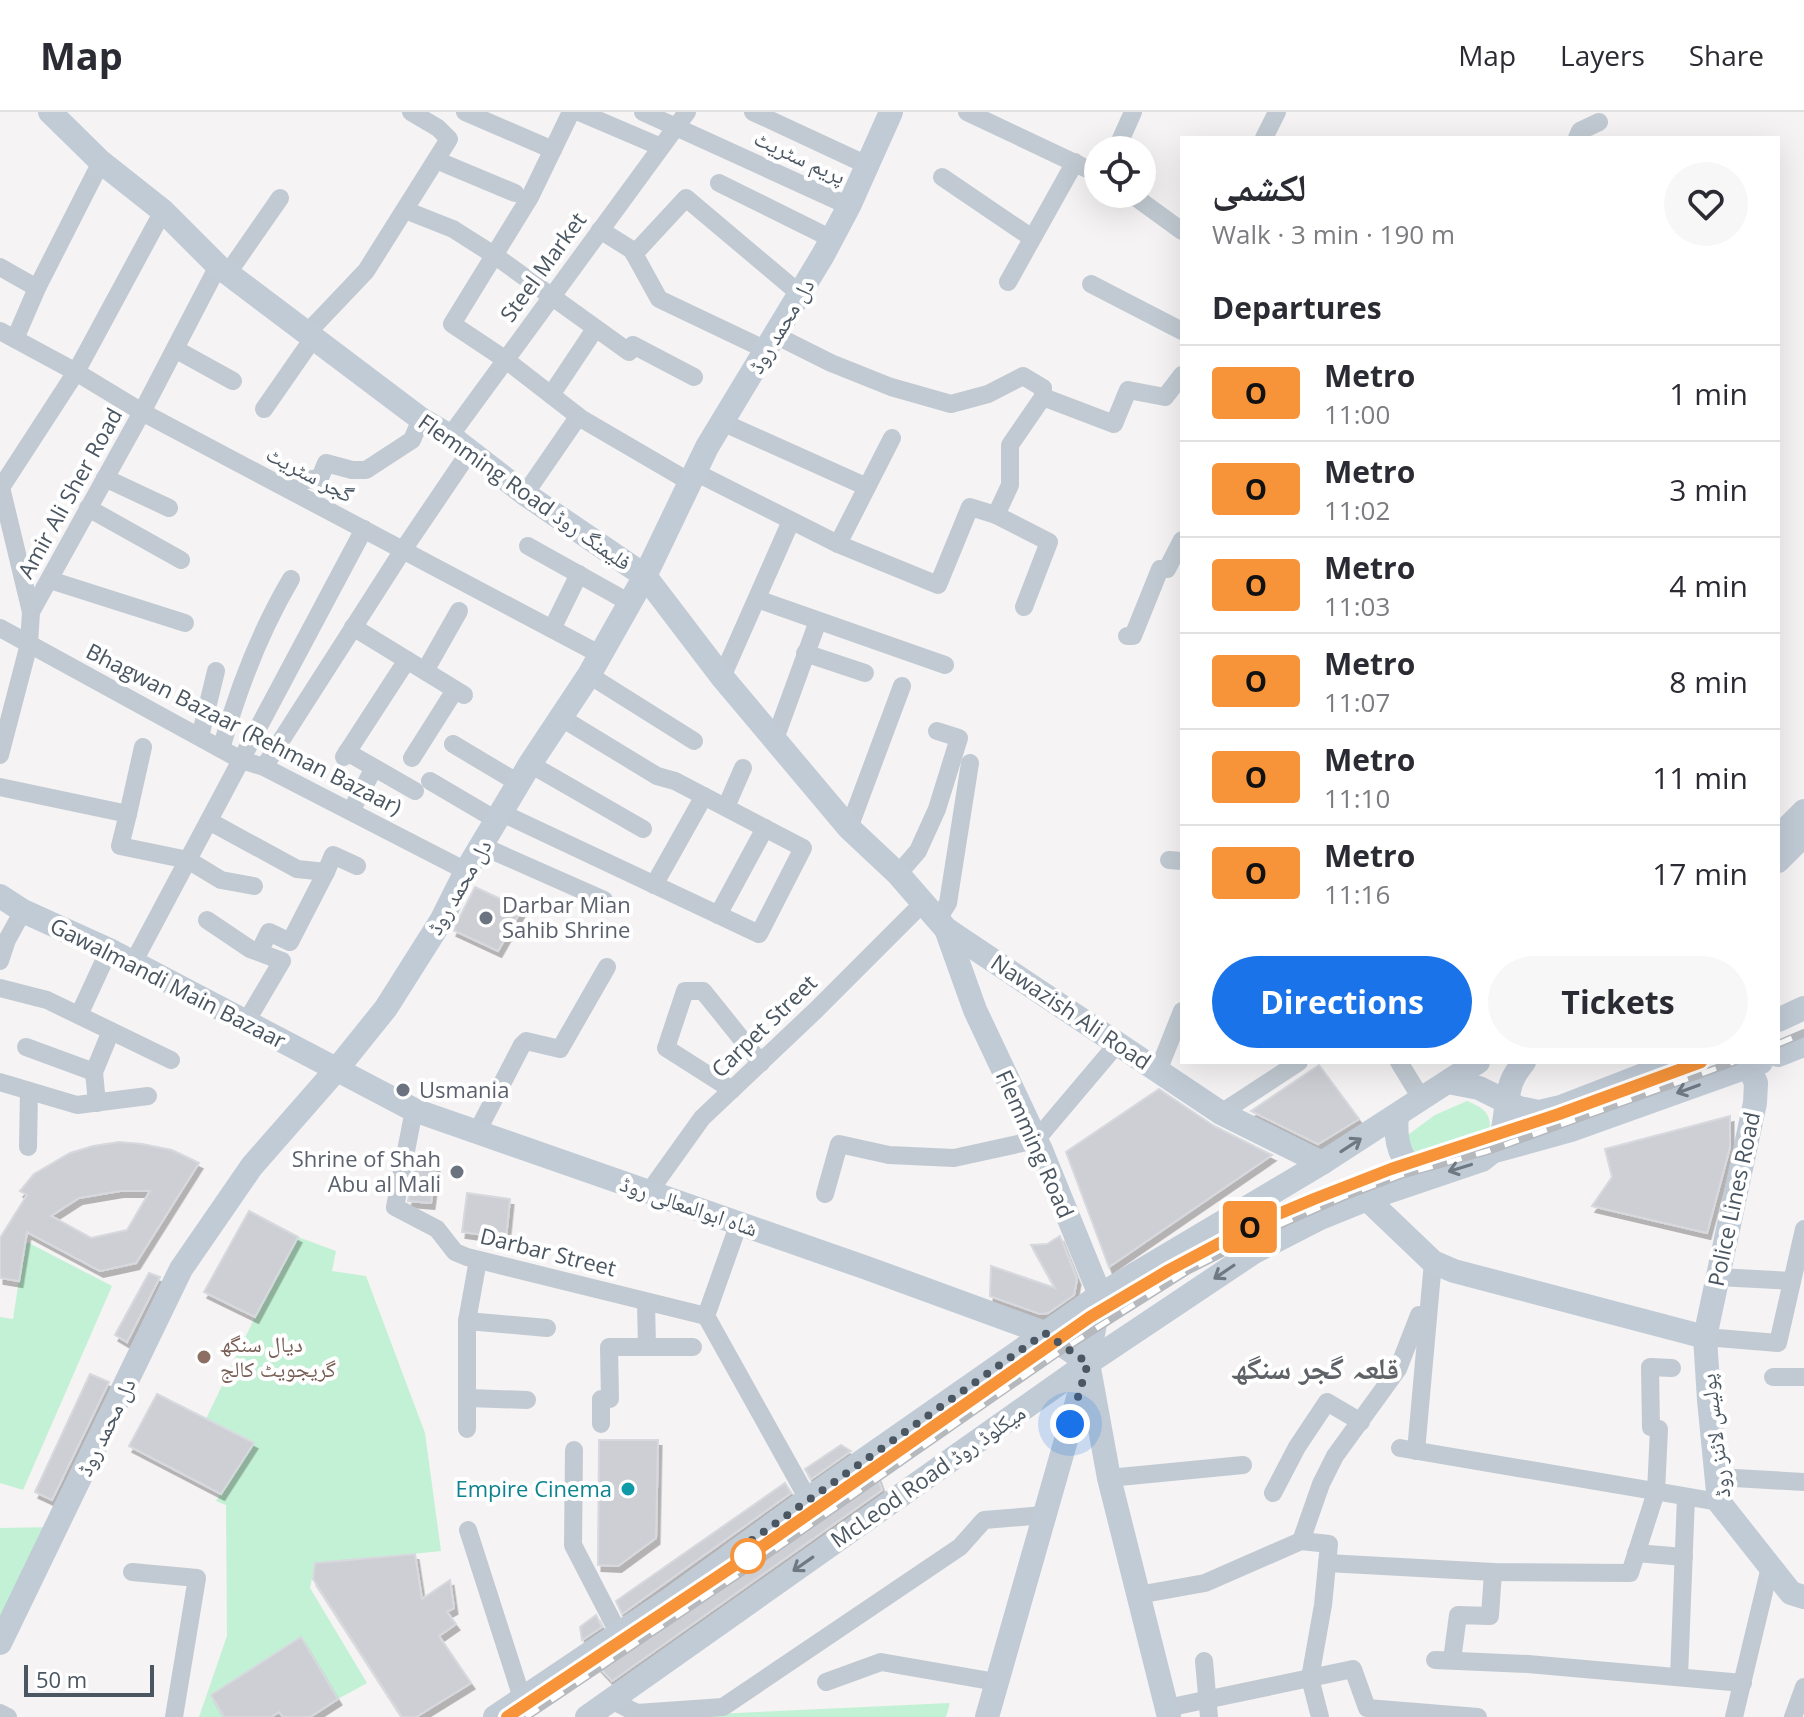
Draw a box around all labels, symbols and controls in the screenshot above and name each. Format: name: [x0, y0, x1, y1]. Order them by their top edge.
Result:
text: Map: [40, 29, 123, 81]
text: Map: [1458, 36, 1516, 74]
text: Layers: [1560, 36, 1645, 74]
text: Share: [1689, 36, 1764, 74]
street label: پریم سٹریٹ: [749, 122, 851, 191]
map controls: [1084, 136, 1156, 208]
button: locate: [1084, 136, 1156, 208]
text: لکشمی: [1212, 160, 1306, 212]
button: heart: [1664, 162, 1748, 246]
street label: Steel Market: [492, 205, 592, 327]
text: Walk · 3 min · 190 m: [1212, 216, 1455, 252]
street label: دل محمد روڈ: [740, 272, 820, 379]
text: Departures: [1212, 287, 1382, 328]
text: Metro: [1324, 355, 1415, 396]
text: 1 min: [1669, 373, 1748, 414]
text: O: [1245, 374, 1267, 412]
text: 11:00: [1324, 396, 1390, 432]
street label: Amir Ali Sher Road: [10, 402, 128, 583]
street label: Flemming Road فلیمنگ روڈ: [413, 406, 638, 576]
street label: گجر سٹریٹ: [261, 438, 360, 509]
text: Metro: [1324, 451, 1415, 492]
text: 3 min: [1669, 469, 1748, 510]
text: O: [1245, 470, 1267, 508]
text: 11:02: [1324, 492, 1390, 528]
text: Metro: [1324, 547, 1415, 588]
text: 4 min: [1669, 565, 1748, 606]
text: O: [1245, 566, 1267, 604]
text: 11:03: [1324, 588, 1390, 624]
street label: Bhagwan Bazaar (Rehman Bazaar): [81, 635, 407, 821]
text: Metro: [1324, 643, 1415, 684]
text: 8 min: [1669, 661, 1748, 702]
text: O: [1245, 662, 1267, 700]
text: 11:07: [1324, 684, 1390, 720]
text: Metro: [1324, 739, 1415, 780]
text: 11 min: [1652, 757, 1748, 798]
text: O: [1245, 758, 1267, 796]
text: 11:10: [1324, 780, 1390, 816]
street label: دل محمد روڈ: [419, 833, 498, 940]
text: Metro: [1324, 835, 1415, 876]
text: 17 min: [1652, 853, 1748, 894]
text: O: [1245, 854, 1267, 892]
text: 11:16: [1324, 876, 1390, 912]
place label: Darbar Mian Sahib Shrine: [502, 889, 631, 944]
marker: Darbar Mian Sahib Shrine: [477, 909, 495, 927]
street label: Gawalmandi Main Bazaar: [45, 910, 291, 1055]
street label: Nawazish Ali Road: [986, 946, 1157, 1076]
button: Directions: [1212, 956, 1472, 1048]
button: Tickets: [1488, 956, 1748, 1048]
street label: Carpet Street: [704, 967, 823, 1083]
street label: Flemming Road: [990, 1065, 1082, 1222]
place label: Usmania: [419, 1074, 509, 1104]
marker: Usmania: [394, 1081, 412, 1099]
one-way arrow: [1676, 1083, 1700, 1097]
street label: Police Lines Road: [1700, 1109, 1766, 1289]
one-way arrow: [1339, 1137, 1362, 1153]
place label: Shrine of Shah Abu al Mali: [292, 1143, 441, 1198]
one-way arrow: [1448, 1161, 1473, 1176]
marker: Shrine of Shah Abu al Mali: [448, 1163, 466, 1181]
street label: شاہ ابوالمعالی روڈ: [617, 1168, 762, 1243]
line badge: O: [1224, 1201, 1276, 1253]
text: O: [1239, 1208, 1261, 1246]
street label: Darbar Street: [477, 1220, 619, 1282]
one-way arrow: [1213, 1264, 1235, 1280]
place label: دیال سنگھ گریجویٹ کالج: [220, 1328, 336, 1383]
district label: قلعہ گجر سنگھ: [1231, 1347, 1399, 1388]
marker: دیال سنگھ گریجویٹ کالج: [195, 1348, 213, 1366]
street label: دل محمد روڈ: [68, 1372, 142, 1481]
street label: پولیس لائنز روڈ: [1692, 1372, 1737, 1500]
street label: McLeod Road میکلوڈ روڈ: [824, 1397, 1031, 1554]
your location: [1050, 1404, 1090, 1444]
place label: Empire Cinema: [455, 1473, 612, 1503]
marker: Empire Cinema: [619, 1480, 637, 1498]
unlabelled marker: [731, 1539, 765, 1573]
one-way arrow: [793, 1556, 815, 1572]
scale bar: [24, 1661, 154, 1697]
text: 50 m: [36, 1664, 87, 1694]

